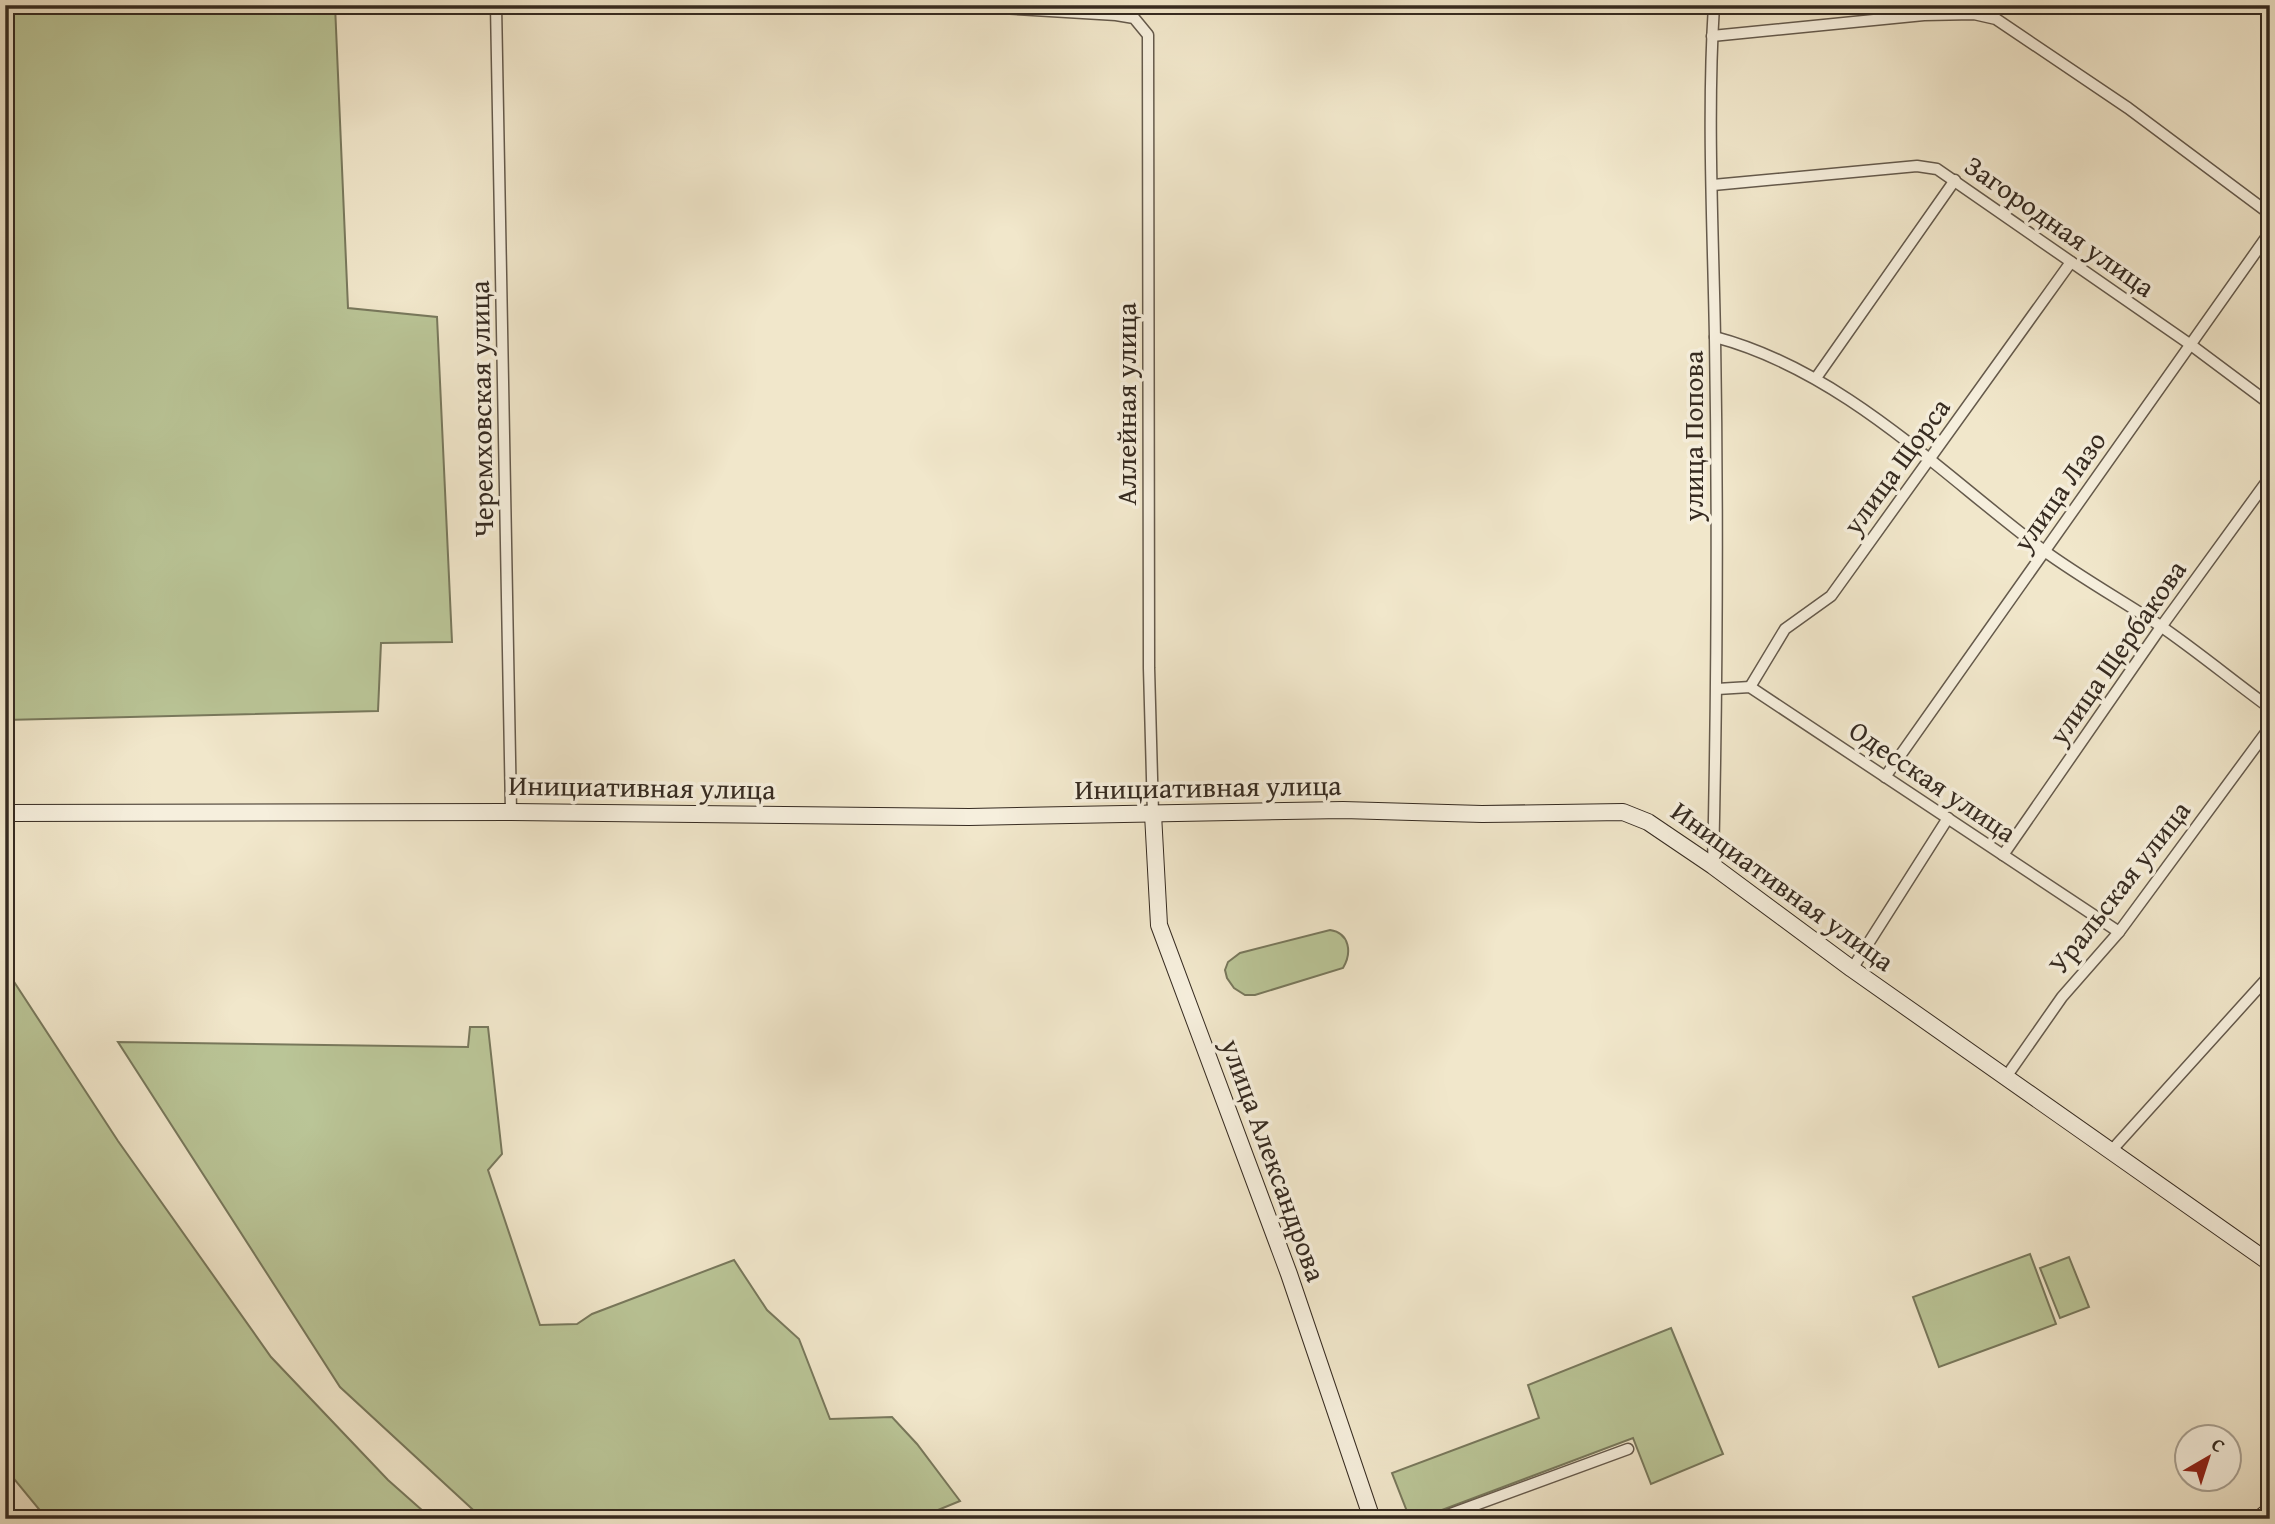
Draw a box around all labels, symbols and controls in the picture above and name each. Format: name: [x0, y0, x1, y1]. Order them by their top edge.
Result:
street label: Загородная улица: [1957, 145, 2164, 307]
street label: Черемховская улица: [458, 279, 503, 538]
street label: Аллейная улица: [1105, 302, 1146, 506]
street label: улица Попова: [1672, 350, 1713, 523]
street label: улица Щорса: [1831, 388, 1960, 544]
street label: улица Лазо: [2001, 422, 2115, 560]
street label: улица Щербакова: [2037, 550, 2196, 753]
street label: Одесская улица: [1841, 709, 2026, 852]
street label: Инициативная улица: [508, 764, 777, 809]
street label: Инициативная улица: [1074, 764, 1342, 809]
street label: Инициативная улица: [1663, 791, 1904, 981]
street label: Уральская улица: [2038, 791, 2200, 982]
street label: улица Александрова: [1211, 1032, 1338, 1288]
north arrow: [2174, 1422, 2244, 1492]
text: С: [2206, 1431, 2232, 1459]

